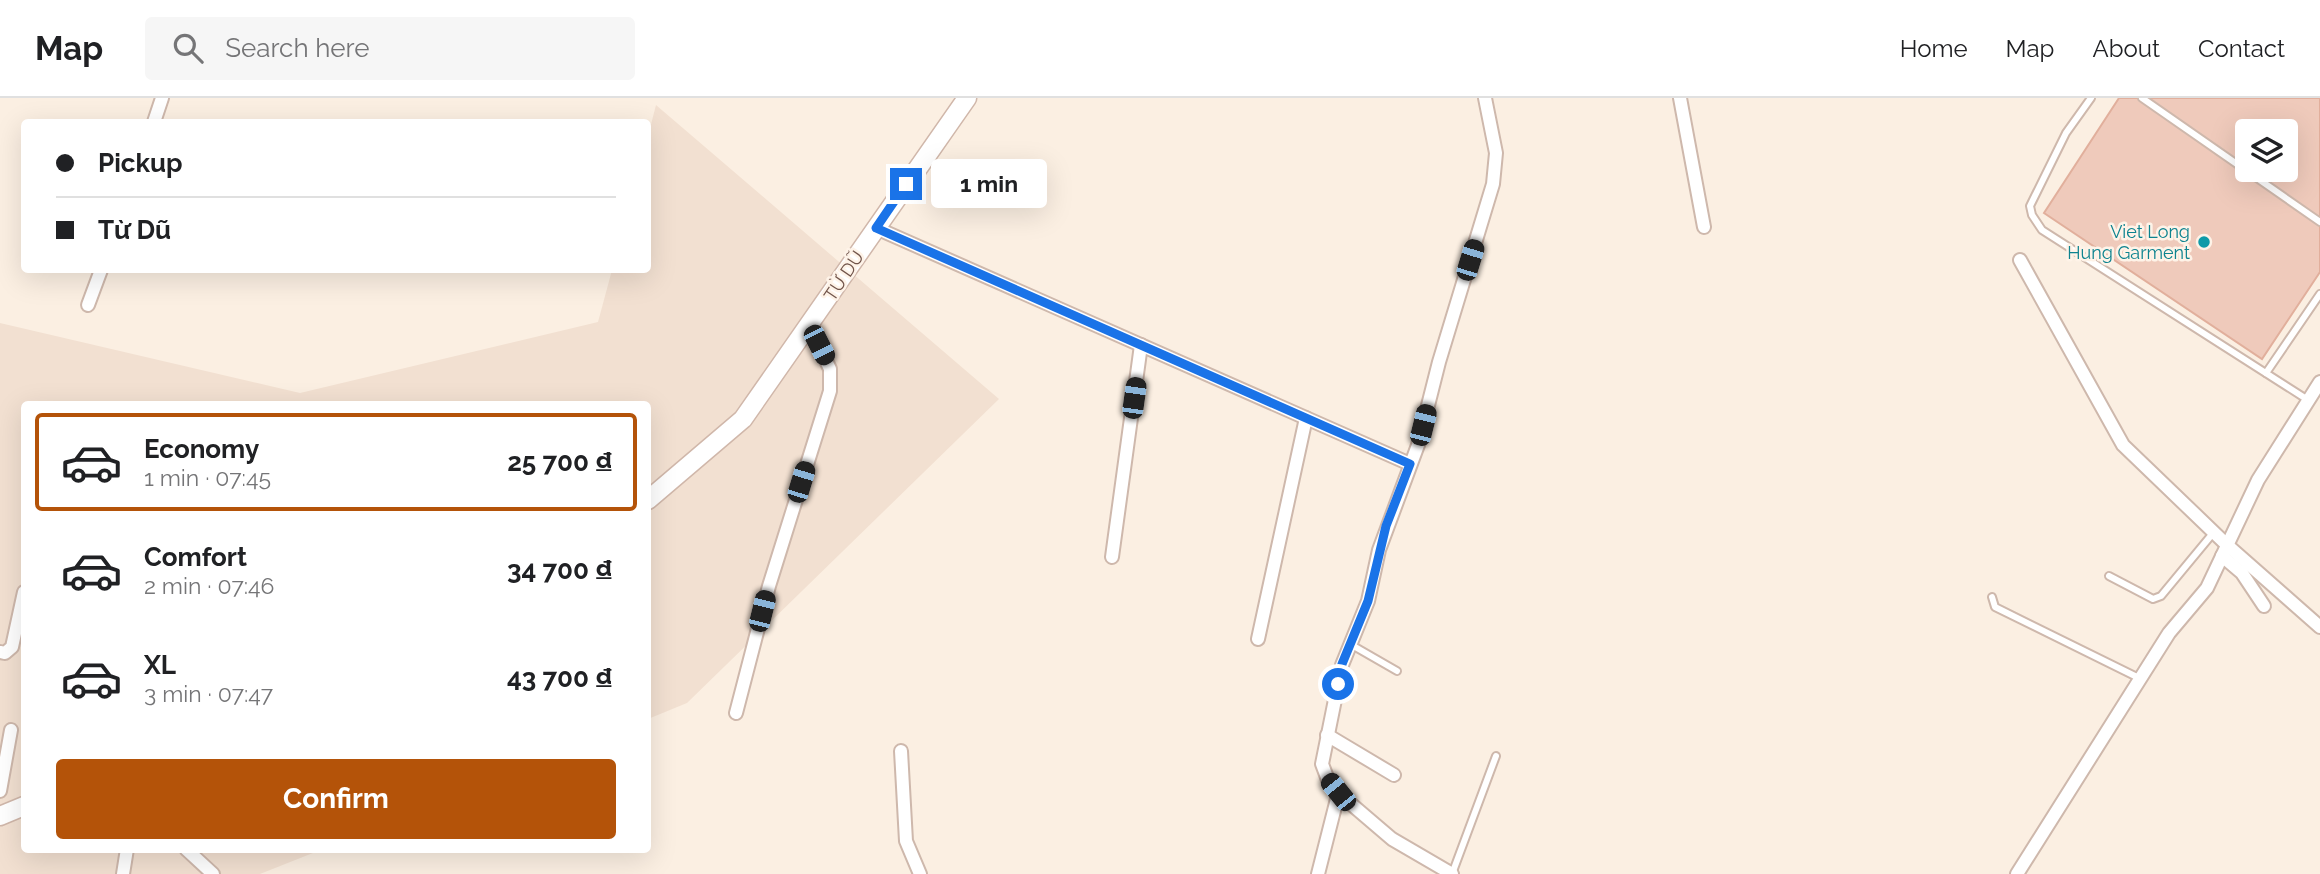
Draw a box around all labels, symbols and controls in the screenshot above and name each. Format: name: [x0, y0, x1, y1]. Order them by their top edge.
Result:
search box: [145, 17, 635, 80]
text: Map: [35, 29, 103, 68]
icon: search: [169, 29, 207, 67]
text: Search here: [225, 33, 370, 63]
text: Home: [1900, 34, 1968, 63]
text: Map: [2006, 34, 2054, 63]
text: About: [2092, 34, 2160, 63]
text: Contact: [2198, 34, 2285, 63]
map controls: [2235, 119, 2298, 182]
button: layers: [2235, 119, 2298, 182]
text: Pickup: [98, 148, 183, 178]
callout: 1 min: [930, 160, 1046, 208]
route end: [890, 168, 922, 200]
text: 1 min: [960, 170, 1018, 197]
text: Từ Dũ: [98, 215, 171, 245]
place label: Viet Long Hung Garment: [2067, 221, 2190, 263]
marker: Viet Long Hung Garment: [2196, 234, 2212, 250]
car: [1454, 237, 1487, 283]
street label: TỪ DŨ: [818, 246, 868, 305]
car: [801, 322, 838, 368]
car: [1121, 376, 1148, 420]
car: [1408, 402, 1439, 448]
icon: car: [60, 431, 123, 494]
text: Economy: [144, 434, 259, 464]
text: 25 700 ₫: [507, 447, 612, 477]
car: [785, 459, 818, 505]
text: 1 min · 07:45: [144, 464, 271, 491]
icon: car: [60, 539, 123, 602]
text: Comfort: [144, 542, 247, 572]
text: 34 700 ₫: [507, 555, 612, 585]
text: 2 min · 07:46: [144, 572, 274, 599]
car: [747, 588, 778, 634]
icon: car: [60, 647, 123, 710]
text: XL: [144, 650, 176, 680]
text: 43 700 ₫: [507, 663, 612, 693]
route start: [1322, 668, 1354, 700]
text: 3 min · 07:47: [144, 680, 273, 707]
button: Confirm: [56, 759, 616, 839]
car: [1317, 769, 1360, 815]

